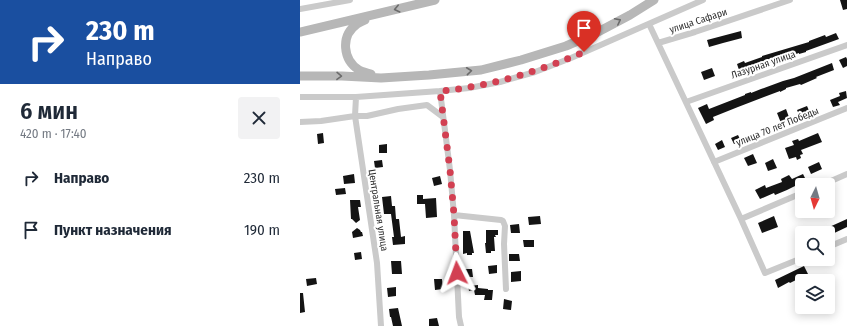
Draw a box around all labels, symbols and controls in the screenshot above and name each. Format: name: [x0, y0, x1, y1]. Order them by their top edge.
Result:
one-way arrow: [394, 4, 400, 12]
street label: улица Сафари: [668, 6, 729, 36]
pin: [567, 11, 601, 52]
text: 230 m: [86, 14, 155, 47]
icon: right: [20, 16, 72, 68]
icon: arrive: [573, 17, 595, 39]
one-way arrow: [613, 18, 621, 26]
text: Направо: [86, 48, 152, 70]
street label: Лазурная улица: [729, 48, 797, 82]
one-way arrow: [466, 67, 472, 76]
one-way arrow: [336, 72, 342, 80]
text: 6 мин: [20, 97, 78, 125]
button: close: [238, 97, 280, 139]
street label: улица 70 лет Победы: [734, 105, 820, 149]
text: 420 m · 17:40: [20, 126, 87, 141]
icon: right: [20, 167, 42, 189]
street label: Центральная улица: [366, 168, 390, 252]
text: Направо: [54, 169, 109, 187]
text: 230 m: [244, 169, 280, 187]
north arrow: [795, 178, 835, 218]
map controls: [795, 178, 835, 314]
icon: arrive: [20, 219, 42, 241]
text: Пункт назначения: [54, 221, 172, 239]
text: 190 m: [244, 221, 280, 239]
button: search: [795, 226, 835, 266]
position arrow: [436, 252, 478, 294]
button: layers: [795, 274, 835, 314]

